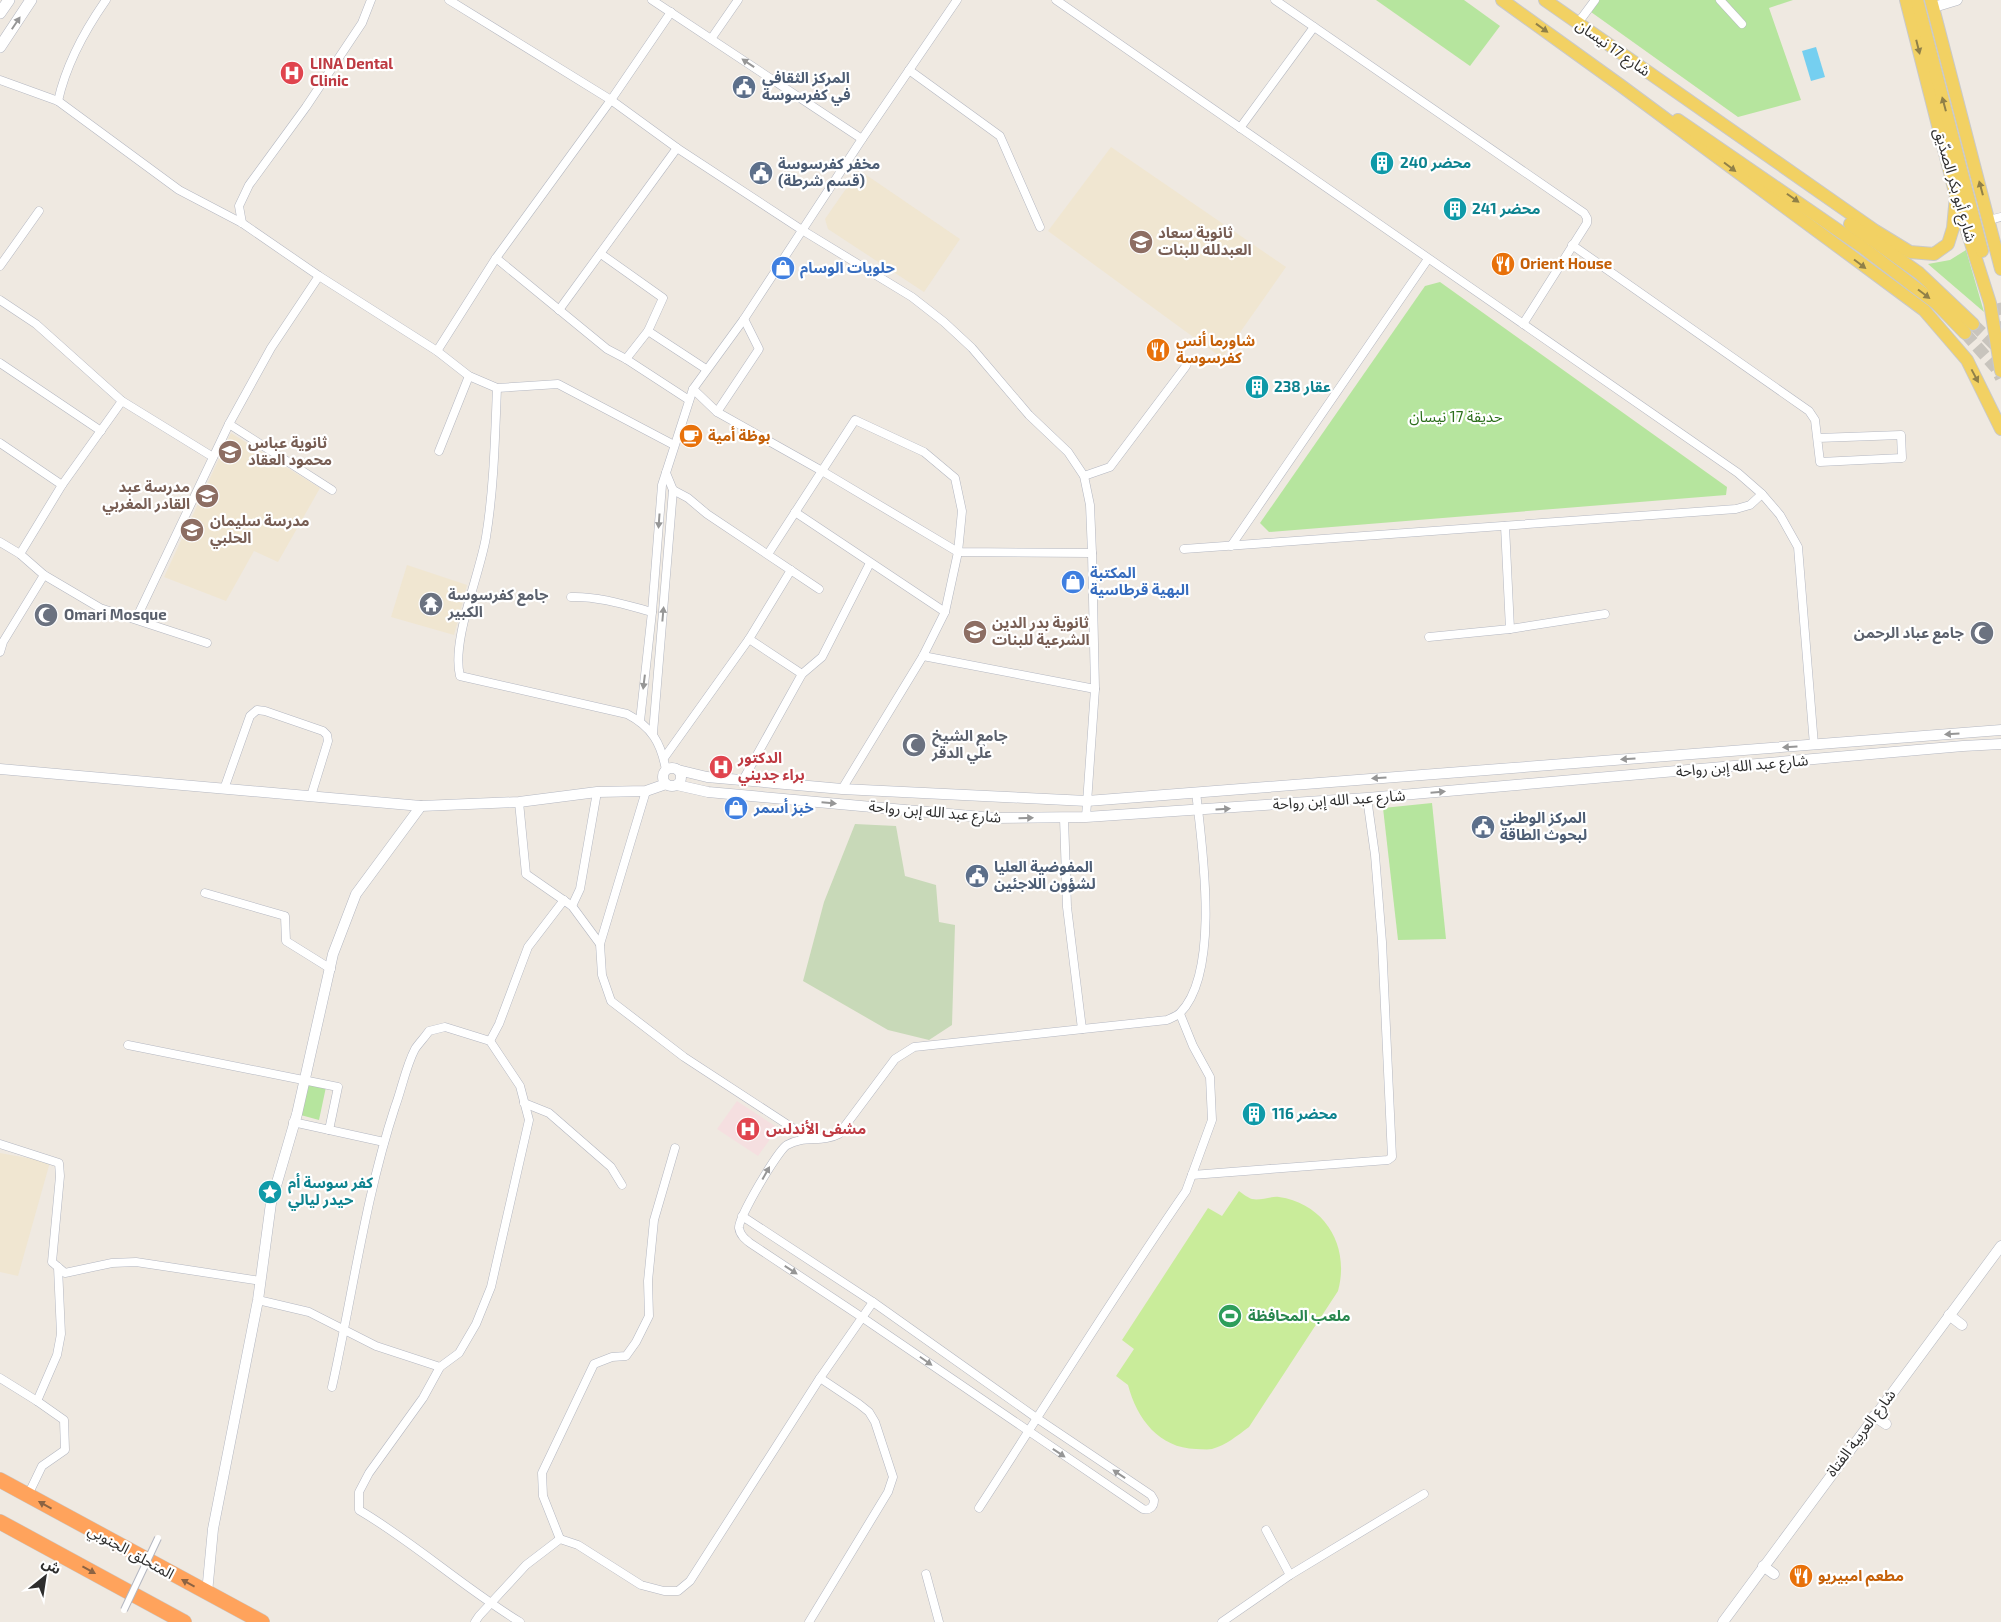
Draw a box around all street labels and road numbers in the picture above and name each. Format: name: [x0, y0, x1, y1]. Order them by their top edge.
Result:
street label: شارع 17 نيسان: [1571, 15, 1654, 83]
street label: شارع أبو بكر الصدّيق: [1927, 126, 1981, 245]
street label: شارع عبد الله إبن رواحة: [1675, 750, 1810, 784]
street label: شارع عبد الله إبن رواحة: [1272, 785, 1406, 817]
street label: شارع عبد الله إبن رواحة: [868, 796, 1002, 830]
street label: شارع العربية الفتاة: [1822, 1385, 1902, 1482]
street label: المتحلق الجنوبي: [84, 1520, 178, 1585]

